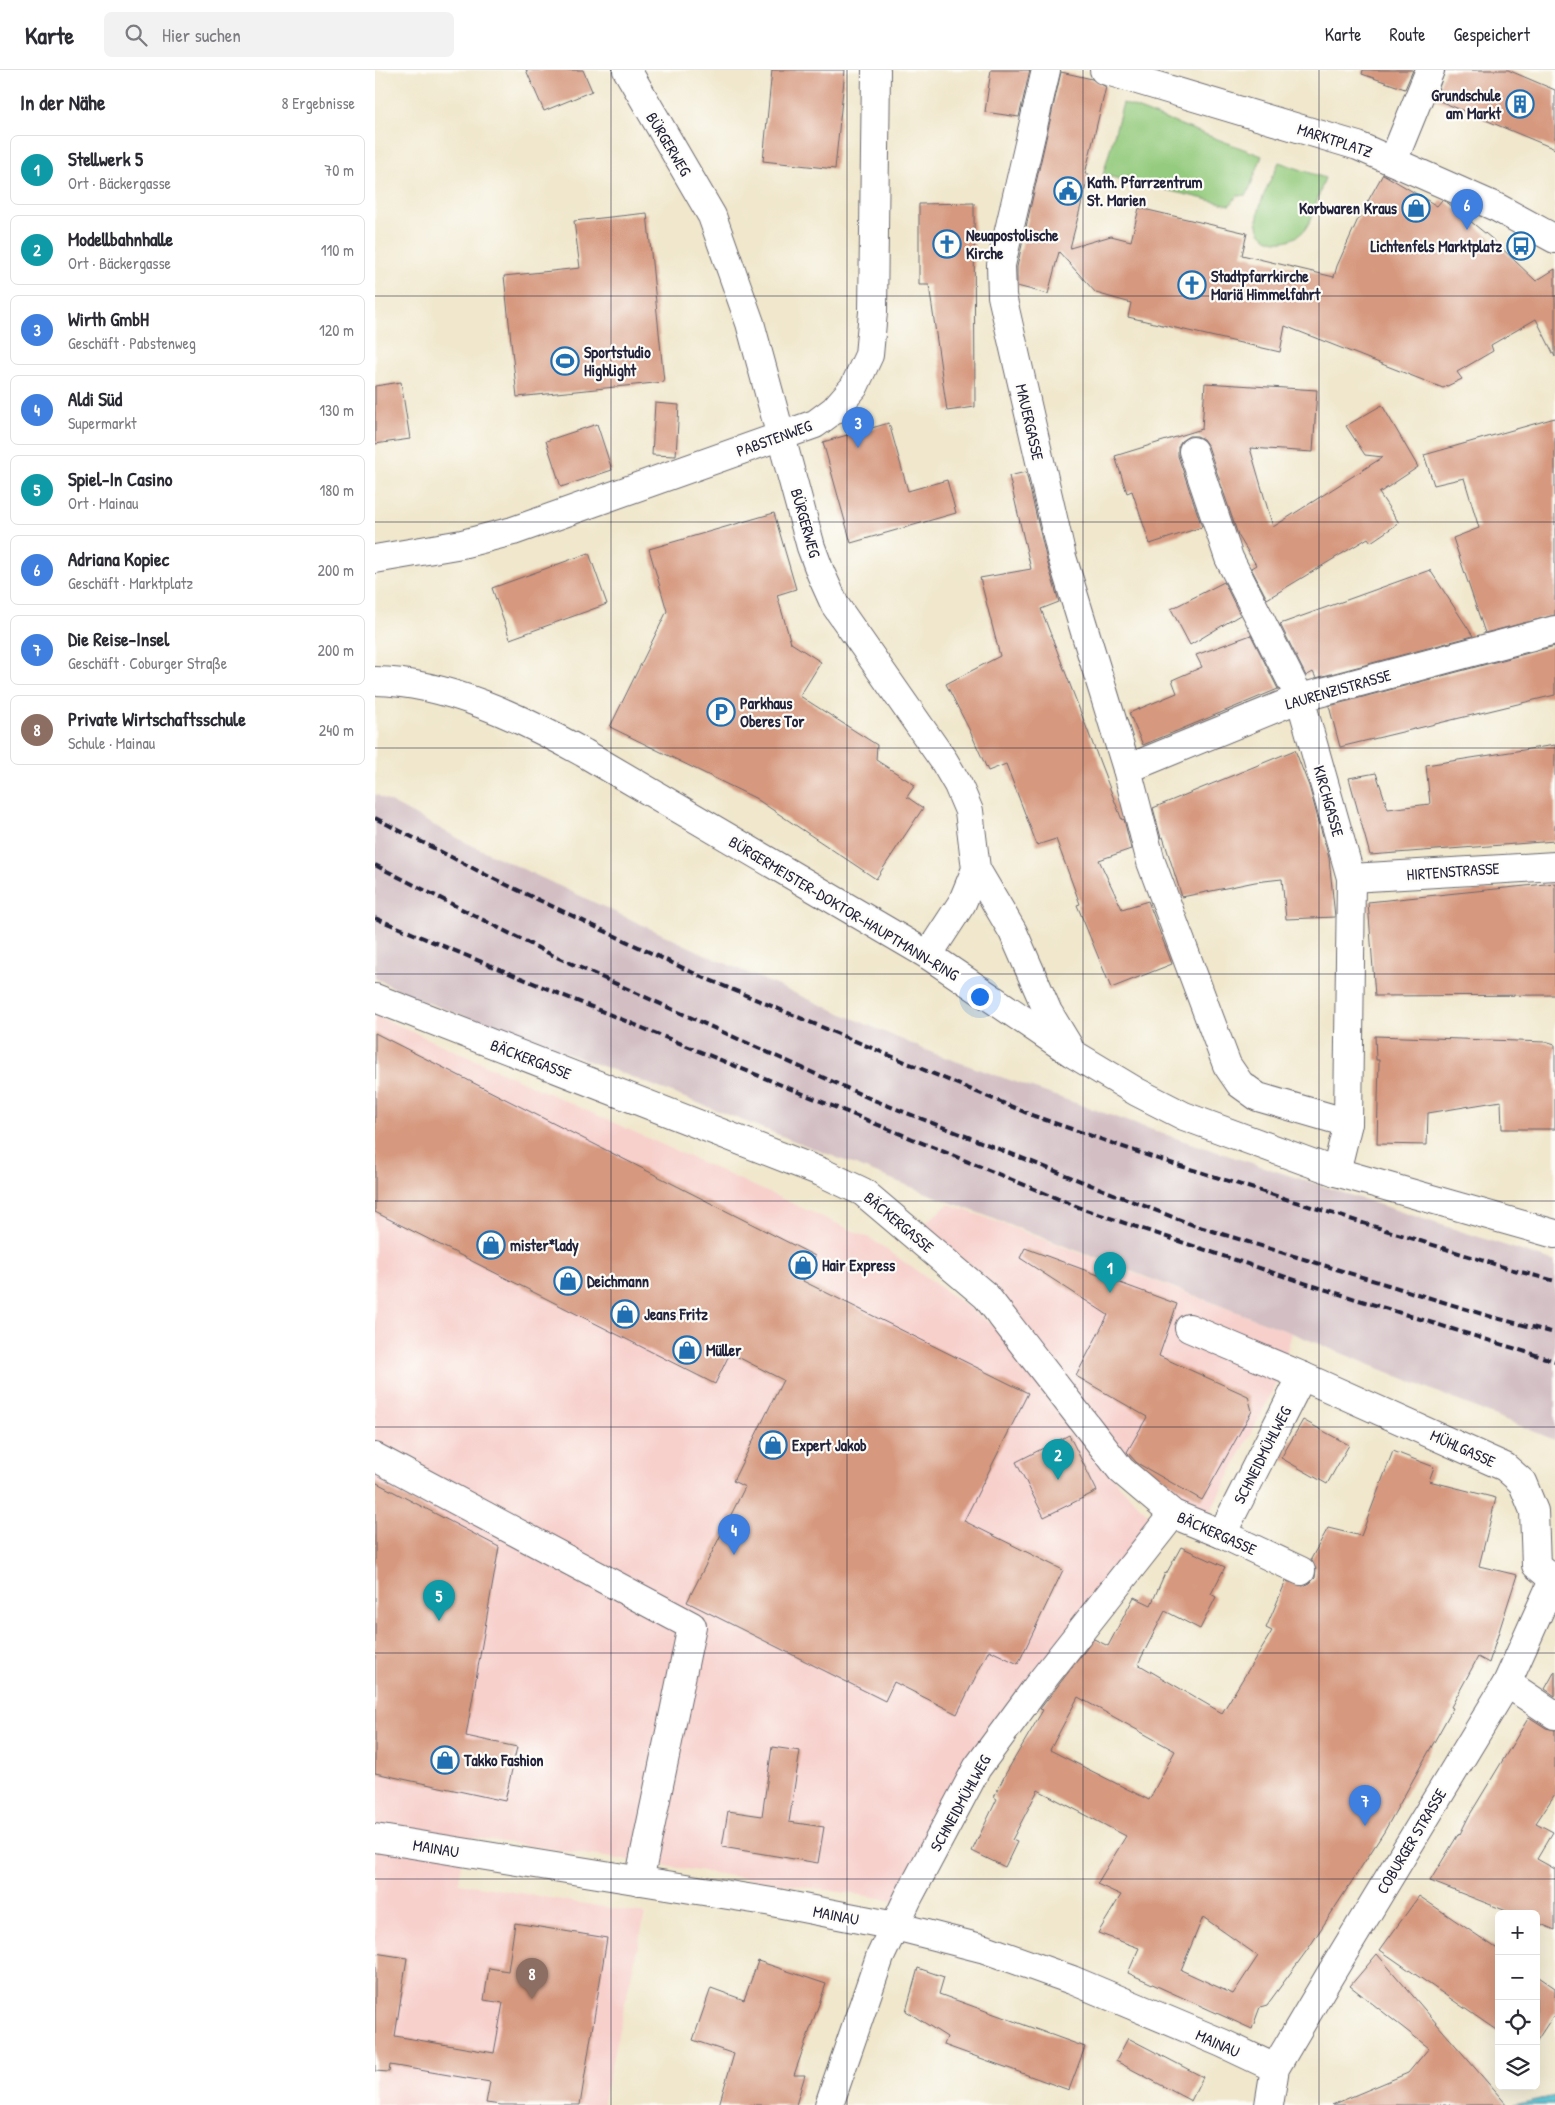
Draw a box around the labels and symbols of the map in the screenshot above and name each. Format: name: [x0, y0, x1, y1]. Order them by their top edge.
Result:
place label: Grundschule am Markt: [1431, 84, 1502, 124]
building icon: Grundschule am Markt: [1505, 89, 1535, 119]
street label: BÜRGERWEG: [641, 108, 697, 180]
street label: MARKTPLATZ: [1295, 118, 1375, 162]
place label: Kath. Pfarrzentrum St. Marien: [1087, 171, 1203, 211]
public building icon: Kath. Pfarrzentrum St. Marien: [1053, 176, 1083, 206]
pin: 6: [1451, 189, 1483, 230]
shop icon: Korbwaren Kraus: [1401, 193, 1431, 223]
place label: Korbwaren Kraus: [1299, 197, 1398, 219]
place label: Neuapostolische Kirche: [966, 224, 1059, 264]
church icon: Neuapostolische Kirche: [932, 229, 962, 259]
bus stop icon: Lichtenfels Marktplatz: [1506, 231, 1536, 261]
place label: Lichtenfels Marktplatz: [1370, 235, 1502, 258]
place label: Stadtpfarrkirche Mariä Himmelfahrt: [1211, 265, 1321, 305]
church icon: Stadtpfarrkirche Mariä Himmelfahrt: [1177, 270, 1207, 300]
place label: Sportstudio Highlight: [584, 341, 651, 382]
sports icon: Sportstudio Highlight: [550, 346, 580, 376]
street label: MAUERGASSE: [1011, 382, 1049, 462]
pin: 3: [842, 407, 874, 448]
street label: PABSTENWEG: [733, 414, 815, 462]
street label: BÜRGERWEG: [786, 486, 826, 560]
street label: LAURENZISTRASSE: [1283, 663, 1393, 715]
place label: Parkhaus Oberes Tor: [740, 692, 805, 732]
parking icon: Parkhaus Oberes Tor: [706, 697, 736, 727]
street label: KIRCHGASSE: [1308, 763, 1350, 839]
street label: BÜRGERMEISTER-DOKTOR-HAUPTMANN-RING: [725, 830, 963, 986]
street label: HIRTENSTRASSE: [1406, 857, 1500, 885]
your location: [967, 984, 993, 1010]
street label: BÄCKERGASSE: [488, 1034, 574, 1084]
street label: BÄCKERGASSE: [860, 1186, 938, 1258]
shop icon: mister*lady: [476, 1230, 506, 1260]
place label: mister*lady: [510, 1234, 579, 1257]
shop icon: Hair Express: [788, 1250, 818, 1280]
pin: 1: [1094, 1252, 1126, 1293]
place label: Hair Express: [822, 1254, 896, 1277]
shop icon: Deichmann: [553, 1266, 583, 1296]
place label: Deichmann: [587, 1270, 649, 1292]
shop icon: Jeans Fritz: [610, 1299, 640, 1329]
place label: Jeans Fritz: [644, 1303, 708, 1325]
shop icon: Müller: [672, 1335, 702, 1365]
place label: Müller: [706, 1339, 742, 1361]
street label: SCHNEIDMÜHLWEG: [1228, 1402, 1296, 1508]
street label: MÜHLGASSE: [1427, 1424, 1499, 1472]
shop icon: Expert Jakob: [758, 1430, 788, 1460]
place label: Expert Jakob: [792, 1434, 867, 1457]
pin: 2: [1042, 1439, 1074, 1480]
street label: BÄCKERGASSE: [1174, 1506, 1260, 1560]
pin: 4: [718, 1514, 750, 1555]
pin: 5: [423, 1580, 455, 1621]
shop icon: Takko Fashion: [430, 1745, 460, 1775]
place label: Takko Fashion: [463, 1749, 544, 1771]
street label: SCHNEIDMÜHLWEG: [924, 1751, 996, 1855]
street label: COBURGER STRASSE: [1371, 1784, 1451, 1898]
pin: 7: [1349, 1785, 1381, 1826]
street label: MAINAU: [411, 1834, 461, 1863]
street label: MAINAU: [811, 1900, 861, 1930]
pin: 8: [516, 1958, 548, 1999]
street label: MAINAU: [1192, 2024, 1244, 2063]

